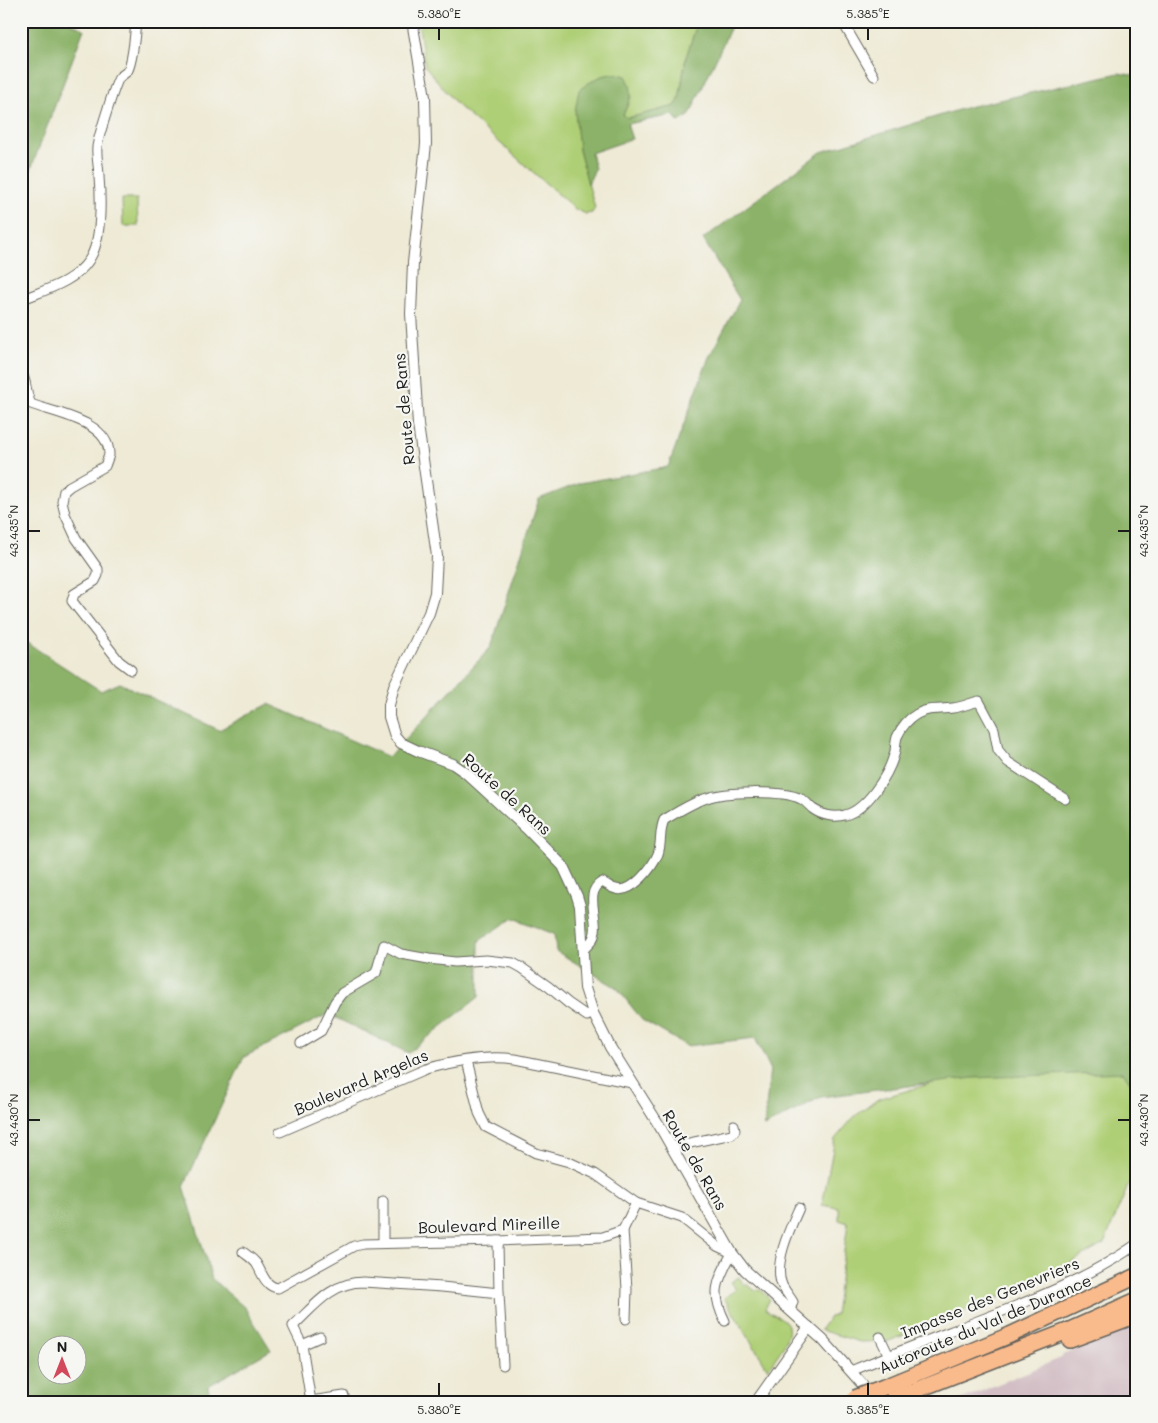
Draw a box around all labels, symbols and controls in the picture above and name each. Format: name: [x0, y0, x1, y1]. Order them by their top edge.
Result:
text: 5.380°E: [417, 5, 461, 21]
text: 5.385°E: [846, 5, 890, 21]
street label: Route de Rans: [388, 352, 419, 466]
text: 43.435°N: [5, 505, 21, 557]
text: 43.435°N: [1135, 505, 1151, 557]
street label: Route de Rans: [458, 748, 556, 839]
street label: Boulevard Argelas: [290, 1044, 431, 1119]
text: 43.430°N: [5, 1094, 21, 1146]
text: 43.430°N: [1135, 1094, 1151, 1146]
street label: Route de Rans: [658, 1106, 733, 1214]
street label: Boulevard Mireille: [418, 1212, 560, 1237]
street label: Impasse des Genevriers: [897, 1252, 1082, 1343]
street label: Autoroute du Val de Durance: [875, 1269, 1094, 1378]
north arrow: [38, 1336, 88, 1386]
text: N: [57, 1337, 67, 1356]
text: 5.380°E: [417, 1401, 461, 1417]
text: 5.385°E: [846, 1401, 890, 1417]

